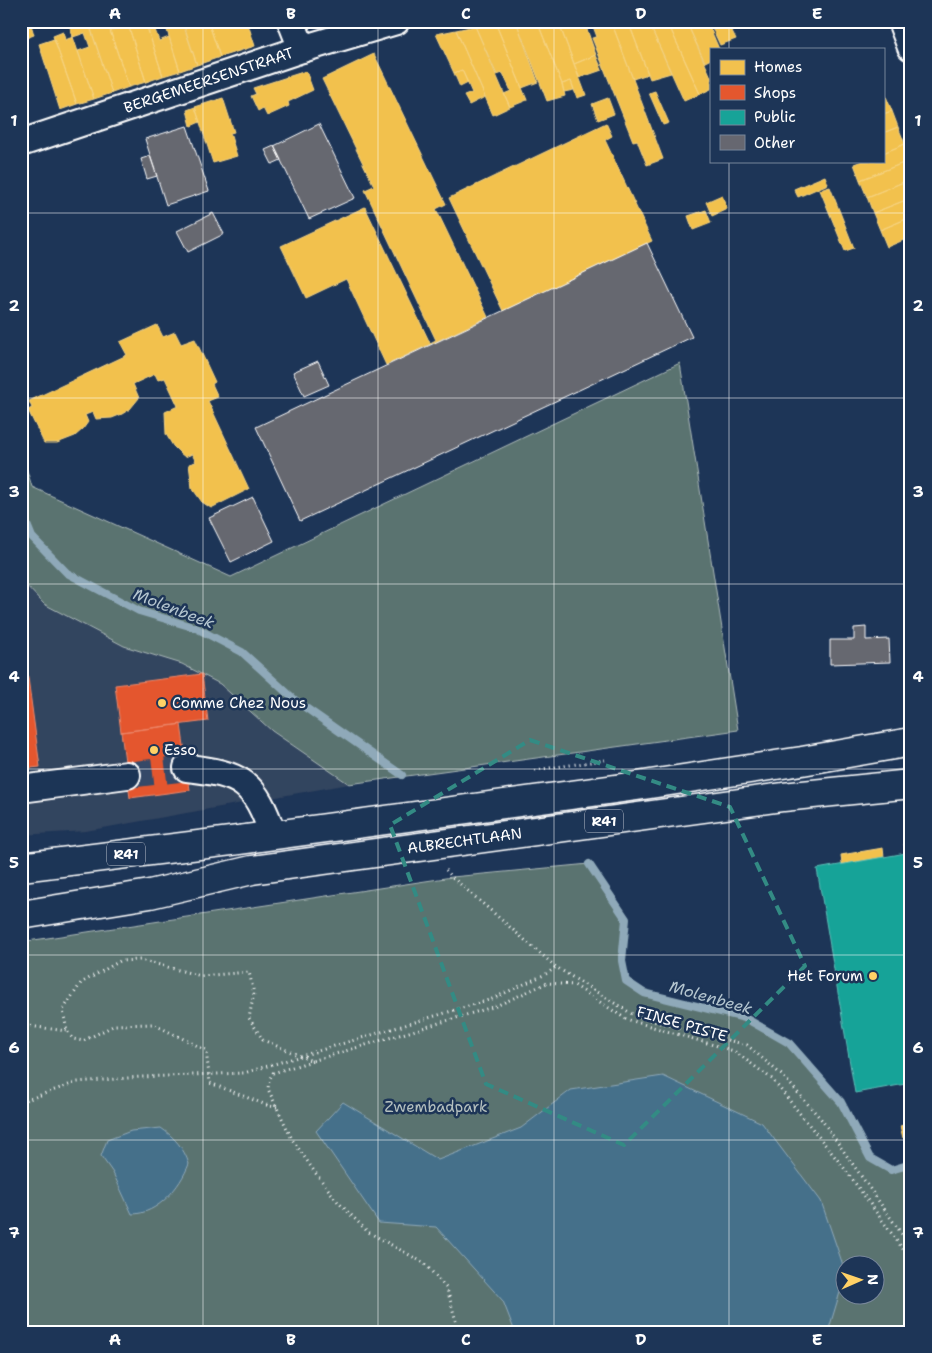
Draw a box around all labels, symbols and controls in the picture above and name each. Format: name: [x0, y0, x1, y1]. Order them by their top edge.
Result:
text: A: [109, 3, 121, 24]
text: B: [286, 3, 296, 24]
text: C: [461, 3, 471, 24]
text: D: [635, 3, 647, 24]
text: E: [812, 3, 822, 24]
street label: BERGEMEERSENSTRAAT: [121, 42, 296, 118]
legend: [710, 48, 884, 162]
text: Homes: [754, 57, 802, 77]
text: Shops: [754, 83, 796, 103]
text: Public: [754, 107, 796, 127]
text: 1: [10, 110, 18, 131]
text: 1: [914, 110, 922, 131]
text: Other: [754, 133, 796, 153]
text: 2: [8, 295, 20, 316]
text: 2: [912, 295, 924, 316]
text: 3: [8, 481, 20, 502]
text: 3: [912, 481, 924, 502]
water label: Molenbeek: [130, 583, 217, 634]
text: 4: [8, 666, 20, 687]
text: 4: [912, 666, 924, 687]
place label: Comme Chez Nous: [172, 693, 306, 713]
marker: Comme Chez Nous: [156, 697, 168, 709]
place label: Esso: [164, 740, 196, 760]
marker: Esso: [148, 744, 160, 756]
road number: R41: [585, 809, 623, 832]
street label: ALBRECHTLAAN: [406, 823, 523, 859]
road number: R41: [107, 842, 145, 866]
text: 5: [9, 852, 19, 873]
text: 5: [913, 852, 923, 873]
place label: Het Forum: [787, 966, 863, 986]
marker: Het Forum: [867, 970, 879, 982]
water label: Molenbeek: [667, 976, 755, 1019]
street label: FINSE PISTE: [634, 1002, 730, 1046]
text: 6: [8, 1037, 20, 1058]
text: 6: [912, 1037, 924, 1058]
park label: Zwembadpark: [384, 1097, 488, 1117]
text: 7: [8, 1222, 20, 1243]
text: 7: [912, 1222, 924, 1243]
north arrow: [834, 1256, 884, 1306]
text: N: [864, 1274, 882, 1285]
text: A: [109, 1329, 121, 1350]
text: B: [286, 1329, 296, 1350]
text: C: [461, 1329, 471, 1350]
text: D: [635, 1329, 647, 1350]
text: E: [812, 1329, 822, 1350]

